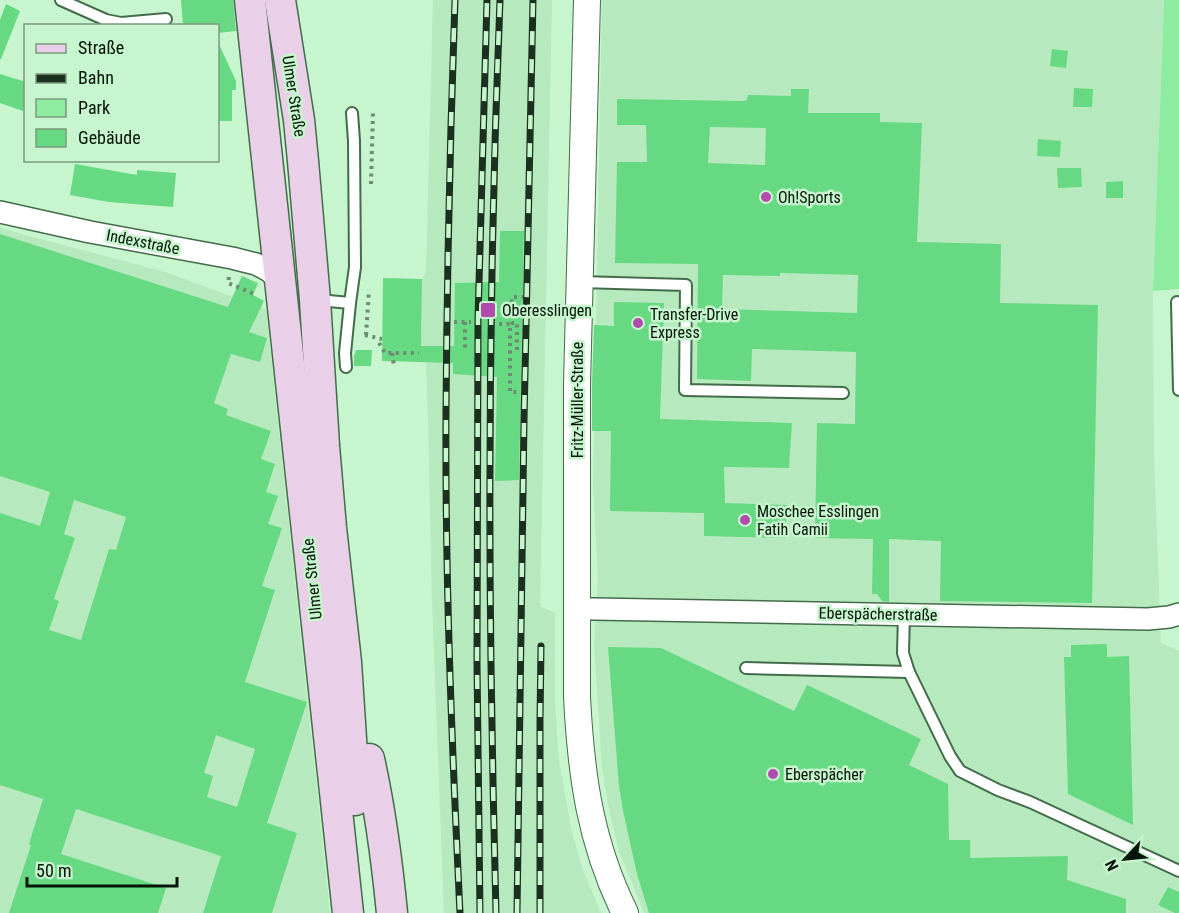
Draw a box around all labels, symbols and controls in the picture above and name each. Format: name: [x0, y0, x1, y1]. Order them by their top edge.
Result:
legend: [24, 24, 219, 162]
text: Straße: [78, 37, 124, 58]
street label: Ulmer Straße: [278, 54, 310, 138]
text: Bahn: [78, 67, 114, 88]
text: Park: [78, 97, 110, 118]
text: Gebäude: [78, 127, 141, 148]
place label: Oh!Sports: [778, 188, 841, 207]
marker: Oh!Sports: [759, 190, 773, 204]
street label: Indexstraße: [105, 226, 181, 258]
marker: Oberesslingen: [479, 301, 497, 319]
place label: Oberesslingen: [502, 301, 592, 320]
place label: Transfer-Drive Express: [650, 305, 738, 342]
marker: Transfer-Drive Express: [631, 316, 645, 330]
street label: Fritz-Müller-Straße: [568, 342, 587, 458]
place label: Moschee Esslingen Fatih Camii: [757, 502, 879, 539]
marker: Moschee Esslingen Fatih Camii: [738, 513, 752, 527]
street label: Ulmer Straße: [298, 537, 326, 621]
street label: Eberspächerstraße: [819, 603, 937, 625]
place label: Eberspächer: [785, 765, 864, 784]
marker: Eberspächer: [766, 767, 780, 781]
north arrow: [1095, 829, 1155, 889]
scale bar: [27, 850, 177, 888]
text: N: [1101, 857, 1123, 874]
text: 50 m: [36, 860, 71, 881]

